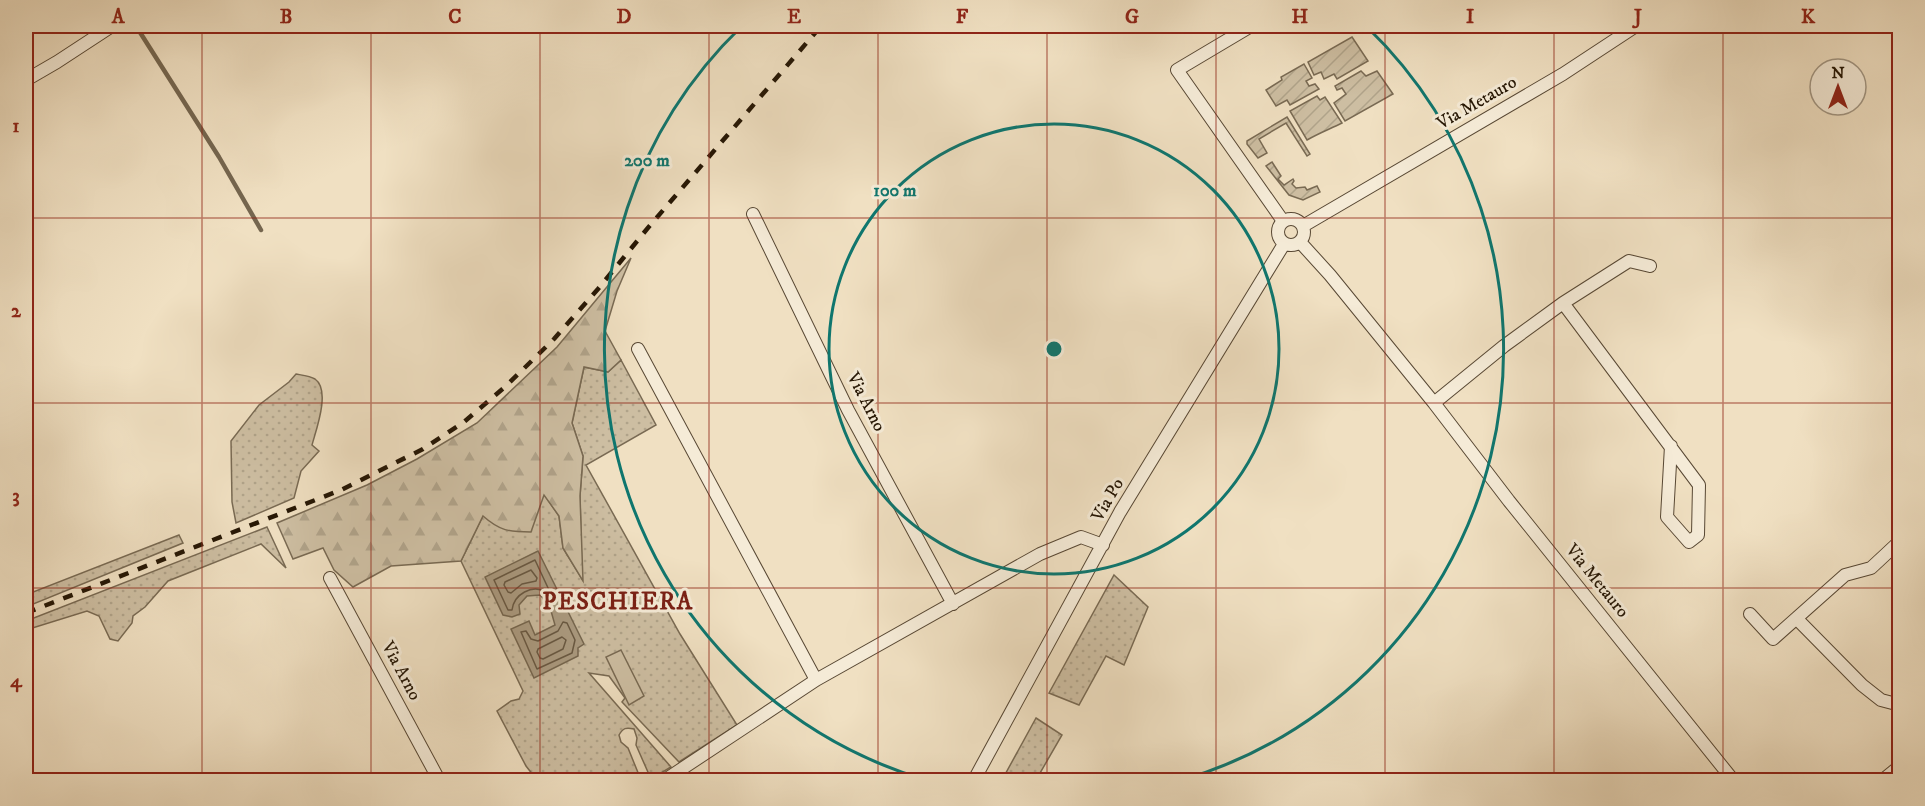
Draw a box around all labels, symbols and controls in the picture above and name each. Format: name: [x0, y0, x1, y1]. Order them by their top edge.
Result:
text: A: [111, 5, 126, 30]
text: B: [280, 5, 292, 30]
text: C: [448, 5, 462, 30]
text: D: [617, 5, 632, 30]
text: E: [787, 5, 801, 30]
text: F: [956, 5, 969, 30]
text: G: [1125, 5, 1139, 30]
text: H: [1292, 5, 1309, 30]
text: I: [1466, 5, 1474, 30]
text: J: [1632, 5, 1642, 30]
text: K: [1801, 5, 1816, 30]
north arrow: [1808, 57, 1868, 117]
text: N: [1831, 63, 1845, 83]
street label: Via Metauro: [1432, 71, 1521, 135]
text: 1: [12, 114, 20, 139]
text: 200 m: [624, 150, 670, 172]
text: 100 m: [873, 180, 917, 202]
text: 2: [11, 299, 22, 324]
centre of rings: [1044, 339, 1064, 359]
street label: Via Arno: [841, 368, 890, 436]
street label: Via Po: [1086, 474, 1129, 526]
text: 3: [12, 484, 20, 509]
street label: Via Metauro: [1560, 539, 1634, 623]
district label: PESCHIERA: [542, 587, 694, 617]
street label: Via Arno: [376, 637, 426, 704]
text: 4: [10, 669, 23, 694]

